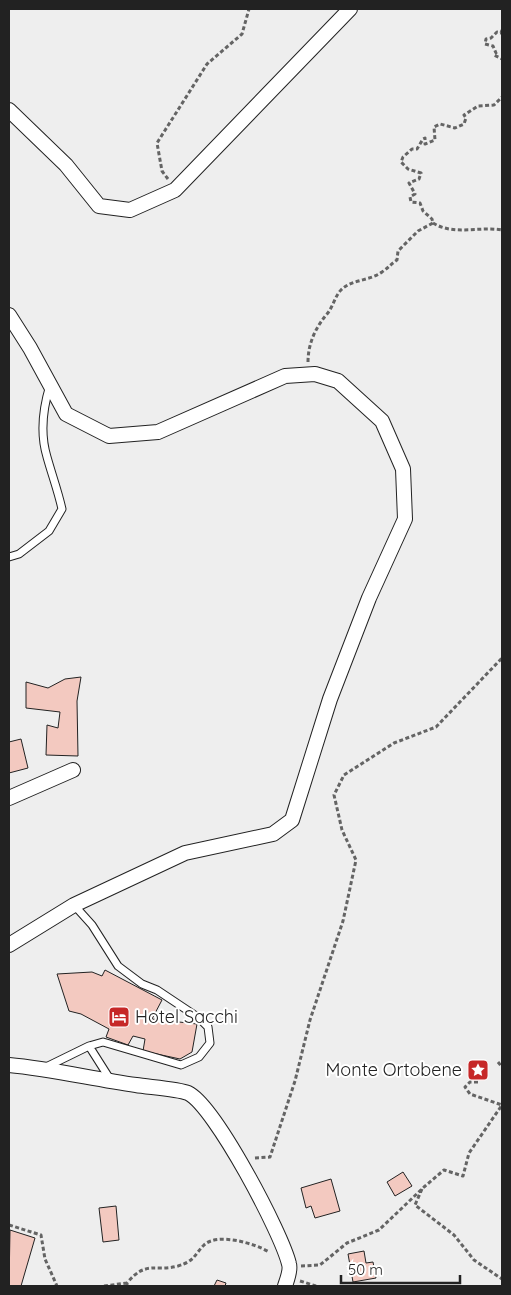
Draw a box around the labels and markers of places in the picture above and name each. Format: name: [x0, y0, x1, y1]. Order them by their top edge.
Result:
hotel icon: Hotel Sacchi: [107, 1005, 131, 1029]
place label: Hotel Sacchi: [135, 1005, 238, 1028]
place label: Monte Ortobene: [325, 1058, 462, 1081]
place icon: Monte Ortobene: [466, 1058, 490, 1082]

